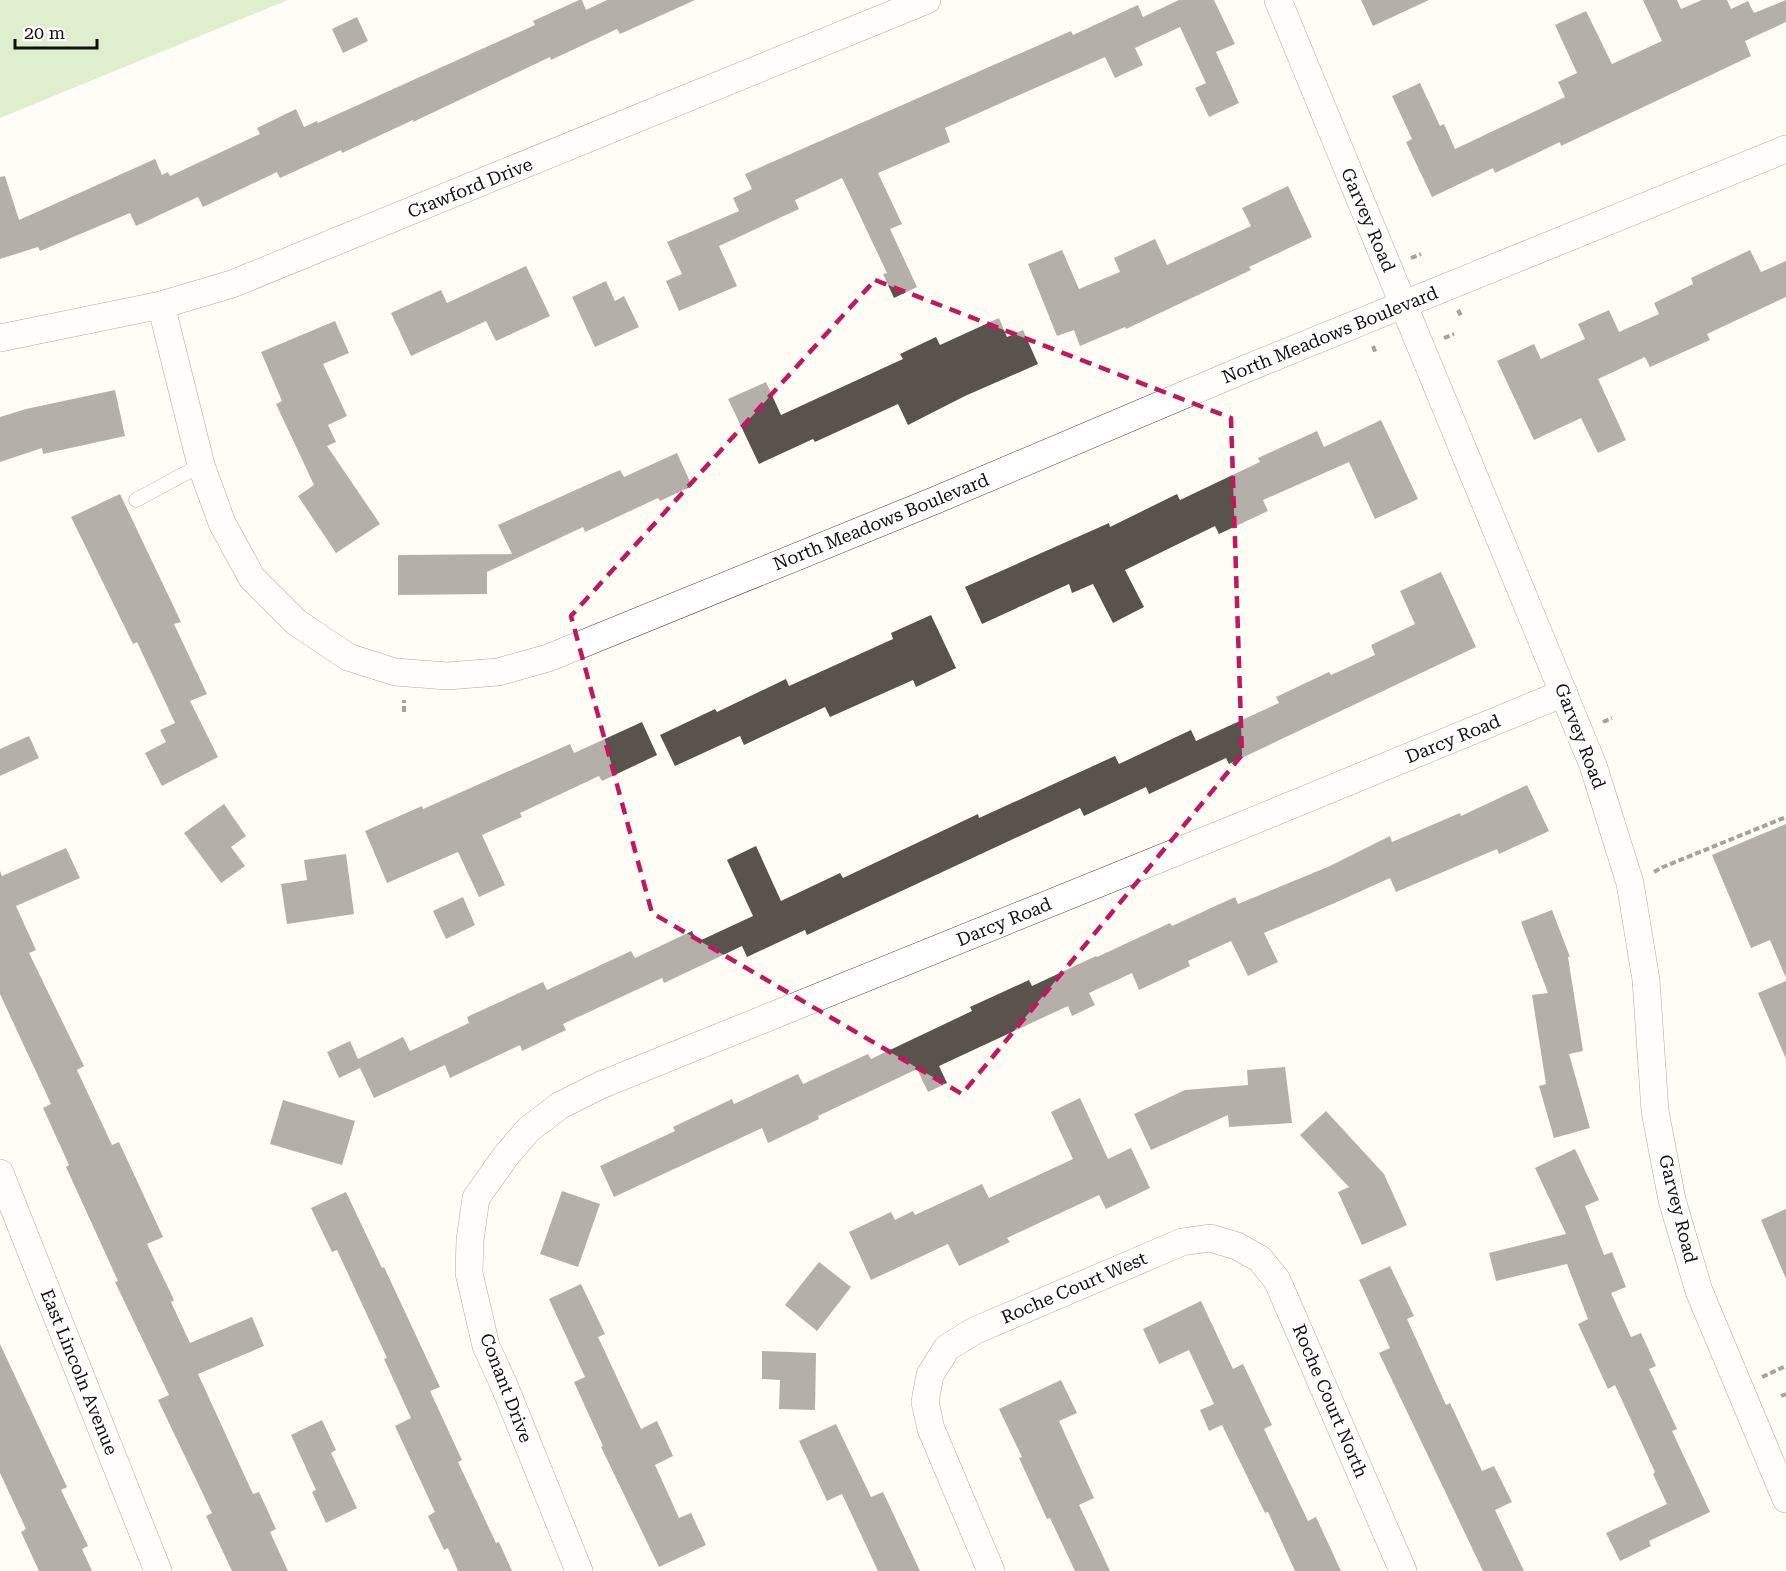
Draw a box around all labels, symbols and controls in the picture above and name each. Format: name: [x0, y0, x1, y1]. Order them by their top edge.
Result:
scale bar: [15, 12, 98, 50]
text: 20 m: [24, 22, 65, 43]
street label: Crawford Drive: [404, 153, 535, 222]
street label: Garvey Road: [1337, 165, 1400, 275]
street label: North Meadows Boulevard: [1219, 281, 1441, 387]
street label: North Meadows Boulevard: [770, 468, 992, 574]
street label: Garvey Road: [1551, 680, 1610, 792]
street label: Darcy Road: [1402, 710, 1504, 767]
street label: Darcy Road: [953, 893, 1055, 950]
street label: Garvey Road: [1655, 1152, 1702, 1266]
street label: Roche Court West: [998, 1247, 1150, 1328]
street label: East Lincoln Avenue: [37, 1286, 122, 1458]
street label: Roche Court North: [1289, 1321, 1372, 1481]
street label: Conant Drive: [476, 1330, 537, 1446]

